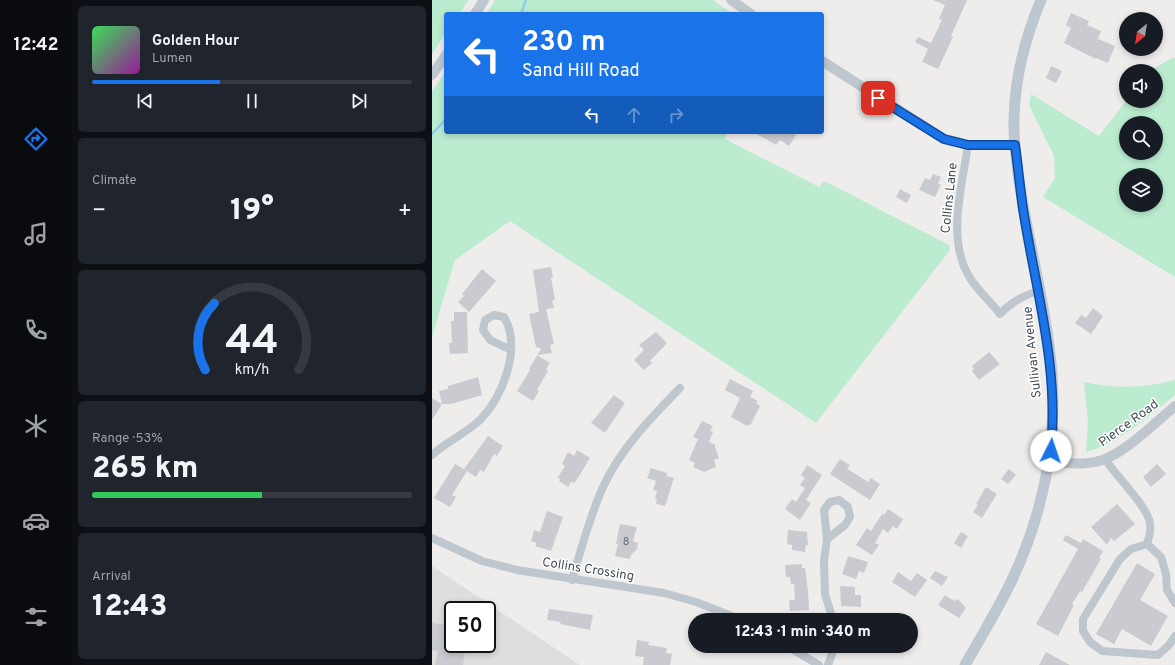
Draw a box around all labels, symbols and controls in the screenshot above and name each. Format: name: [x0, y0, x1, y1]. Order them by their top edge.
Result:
north arrow: [1119, 12, 1163, 56]
map controls: [1119, 12, 1163, 212]
text: 230 m: [522, 25, 605, 61]
icon: left: [456, 28, 508, 80]
text: Golden Hour: [152, 32, 239, 51]
text: 12:42: [13, 34, 59, 57]
text: Lumen: [152, 51, 192, 67]
text: Sand Hill Road: [522, 60, 640, 83]
button: sound: [1119, 64, 1163, 108]
pin: [861, 81, 895, 115]
icon: arrive: [867, 87, 889, 109]
icon: previous: [134, 90, 156, 112]
icon: pause: [241, 90, 263, 112]
icon: next: [348, 90, 370, 112]
icon: left: [581, 104, 603, 126]
icon: ahead: [623, 104, 645, 126]
icon: right: [665, 104, 687, 126]
button: search: [1119, 116, 1163, 160]
icon: directions: [22, 125, 50, 153]
street label: Collins Lane: [938, 162, 962, 234]
button: layers: [1119, 168, 1163, 212]
text: Climate: [92, 173, 137, 189]
text: 19°: [230, 193, 274, 230]
text: −: [92, 198, 106, 225]
text: +: [398, 198, 412, 225]
icon: music: [22, 220, 50, 248]
street label: Sullivan Avenue: [1020, 305, 1046, 399]
icon: phone: [22, 316, 50, 344]
text: 44: [225, 316, 279, 369]
text: km/h: [235, 361, 269, 379]
street label: Pierce Road: [1096, 397, 1162, 451]
icon: climate: [22, 412, 50, 440]
position arrow: [1030, 430, 1072, 472]
text: Range · 53%: [92, 431, 163, 447]
text: 265 km: [92, 451, 198, 488]
icon: car: [22, 507, 50, 535]
house number: 8: [623, 535, 629, 549]
street label: Collins Crossing: [541, 555, 635, 585]
text: Arrival: [92, 569, 131, 585]
text: 12:43: [92, 589, 168, 626]
speed limit sign: 50: [444, 601, 496, 653]
icon: filters: [22, 603, 50, 631]
text: 12:43 · 1 min · 340 m: [735, 623, 871, 642]

